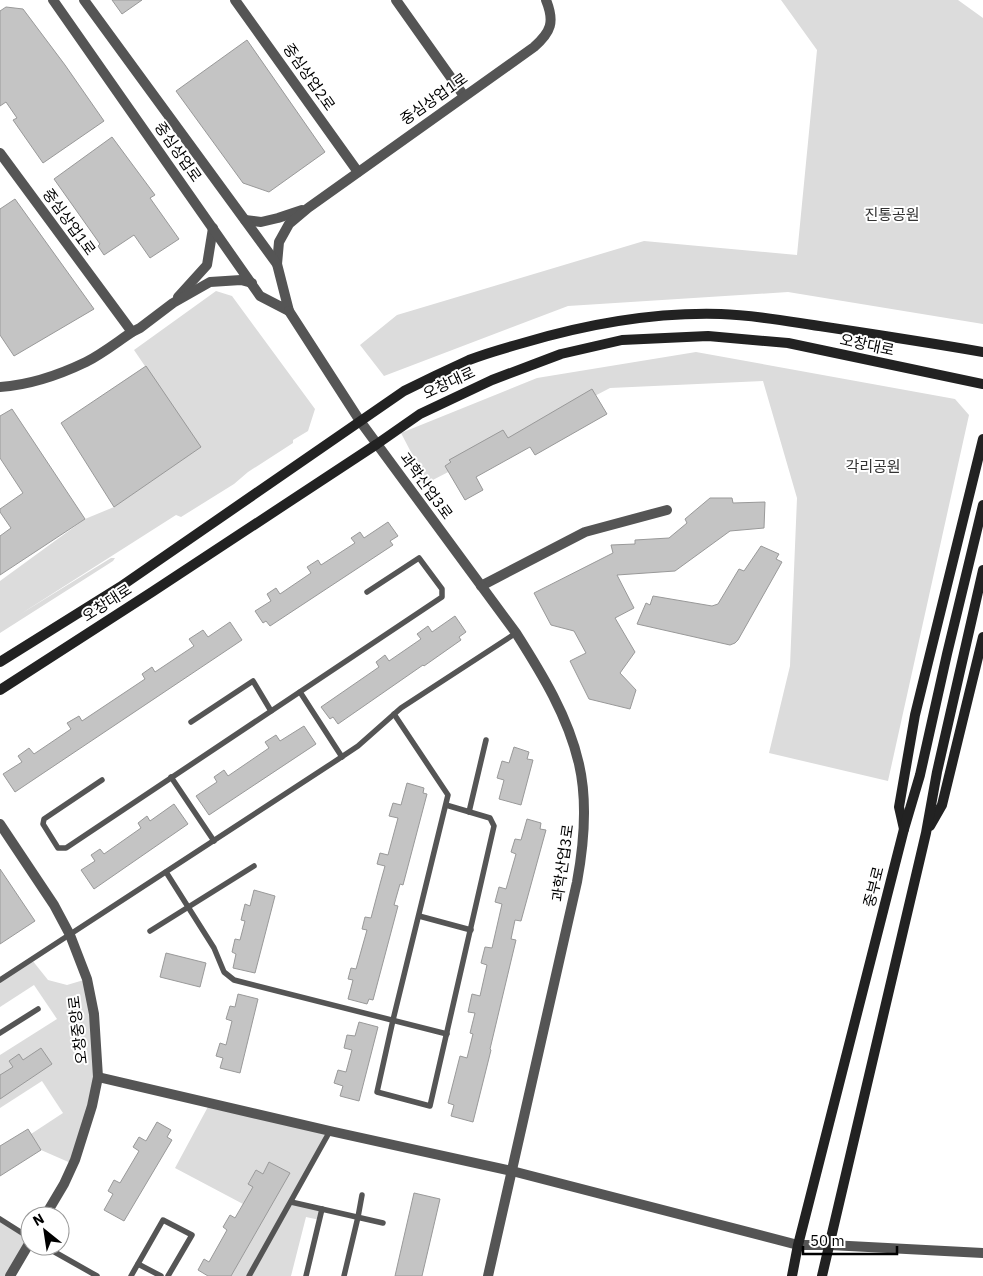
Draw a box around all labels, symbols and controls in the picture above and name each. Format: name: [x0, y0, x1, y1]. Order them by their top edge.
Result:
street label: 중심상업2로: [279, 39, 340, 114]
street label: 중심상업1로: [396, 68, 471, 129]
street label: 중심상업로: [151, 118, 206, 185]
street label: 중심상업1로: [39, 185, 100, 259]
park label: 진통공원: [864, 205, 920, 224]
street label: 오창대로: [838, 329, 896, 360]
street label: 오창대로: [420, 362, 478, 403]
street label: 과학산업3로: [396, 449, 457, 523]
park label: 각리공원: [845, 457, 901, 476]
street label: 오창대로: [78, 580, 135, 626]
street label: 과학산업3로: [548, 823, 577, 903]
street label: 중부로: [859, 864, 888, 909]
street label: 오창중앙로: [64, 995, 91, 1065]
north arrow: [20, 1206, 70, 1256]
text: N: [30, 1209, 47, 1230]
scale bar: [803, 1224, 897, 1256]
text: 50 m: [810, 1231, 845, 1250]

